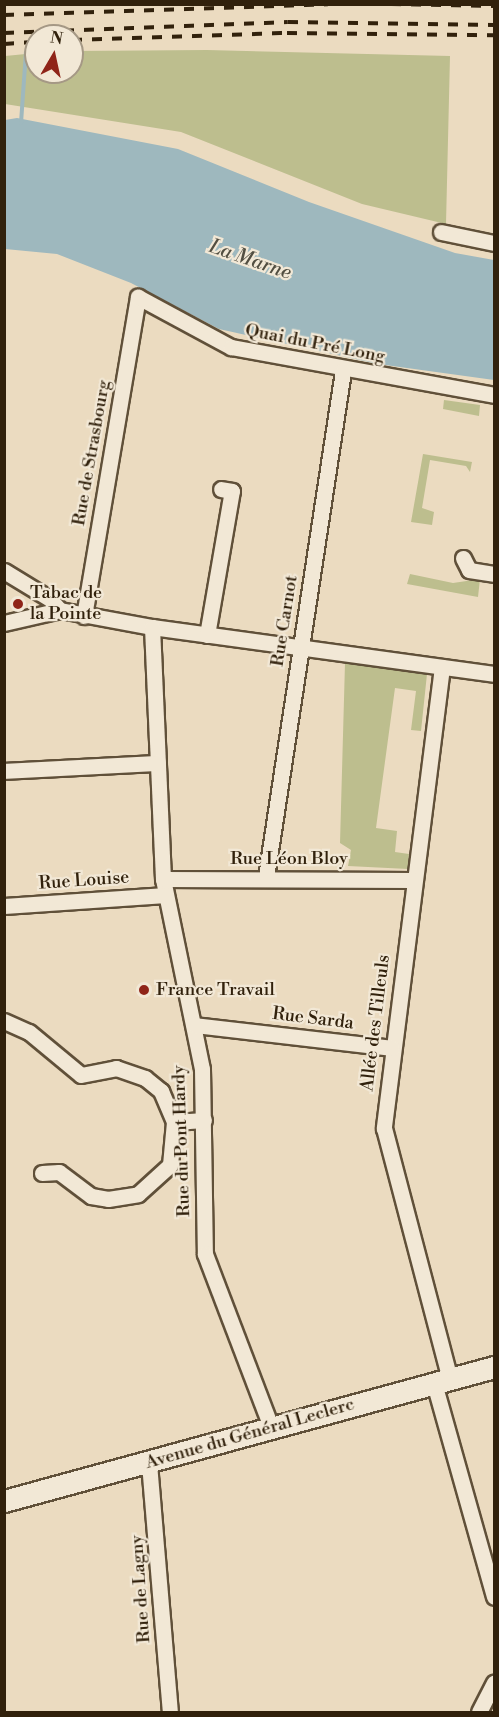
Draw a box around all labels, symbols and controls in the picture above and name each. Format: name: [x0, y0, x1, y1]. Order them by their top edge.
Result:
north arrow: [24, 24, 84, 84]
text: N: [49, 27, 64, 49]
water label: La Marne: [206, 235, 294, 285]
street label: Quai du Pré Long: [243, 320, 387, 368]
street label: Rue de Strasbourg: [69, 378, 115, 528]
street label: Rue Carnot: [267, 574, 303, 668]
place label: Tabac de la Pointe: [30, 583, 102, 626]
marker: Tabac de la Pointe: [11, 597, 25, 611]
street label: Rue Léon Bloy: [230, 848, 348, 870]
street label: Rue Louise: [38, 867, 130, 895]
street label: Allée des Tilleuls: [357, 953, 395, 1093]
place label: France Travail: [156, 979, 275, 1001]
marker: France Travail: [137, 983, 151, 997]
street label: Rue Sarda: [271, 1003, 355, 1035]
street label: Rue du Pont Hardy: [169, 1065, 195, 1217]
street label: Avenue du Général Leclerc: [143, 1394, 357, 1474]
street label: Rue de Lagny: [126, 1534, 156, 1644]

